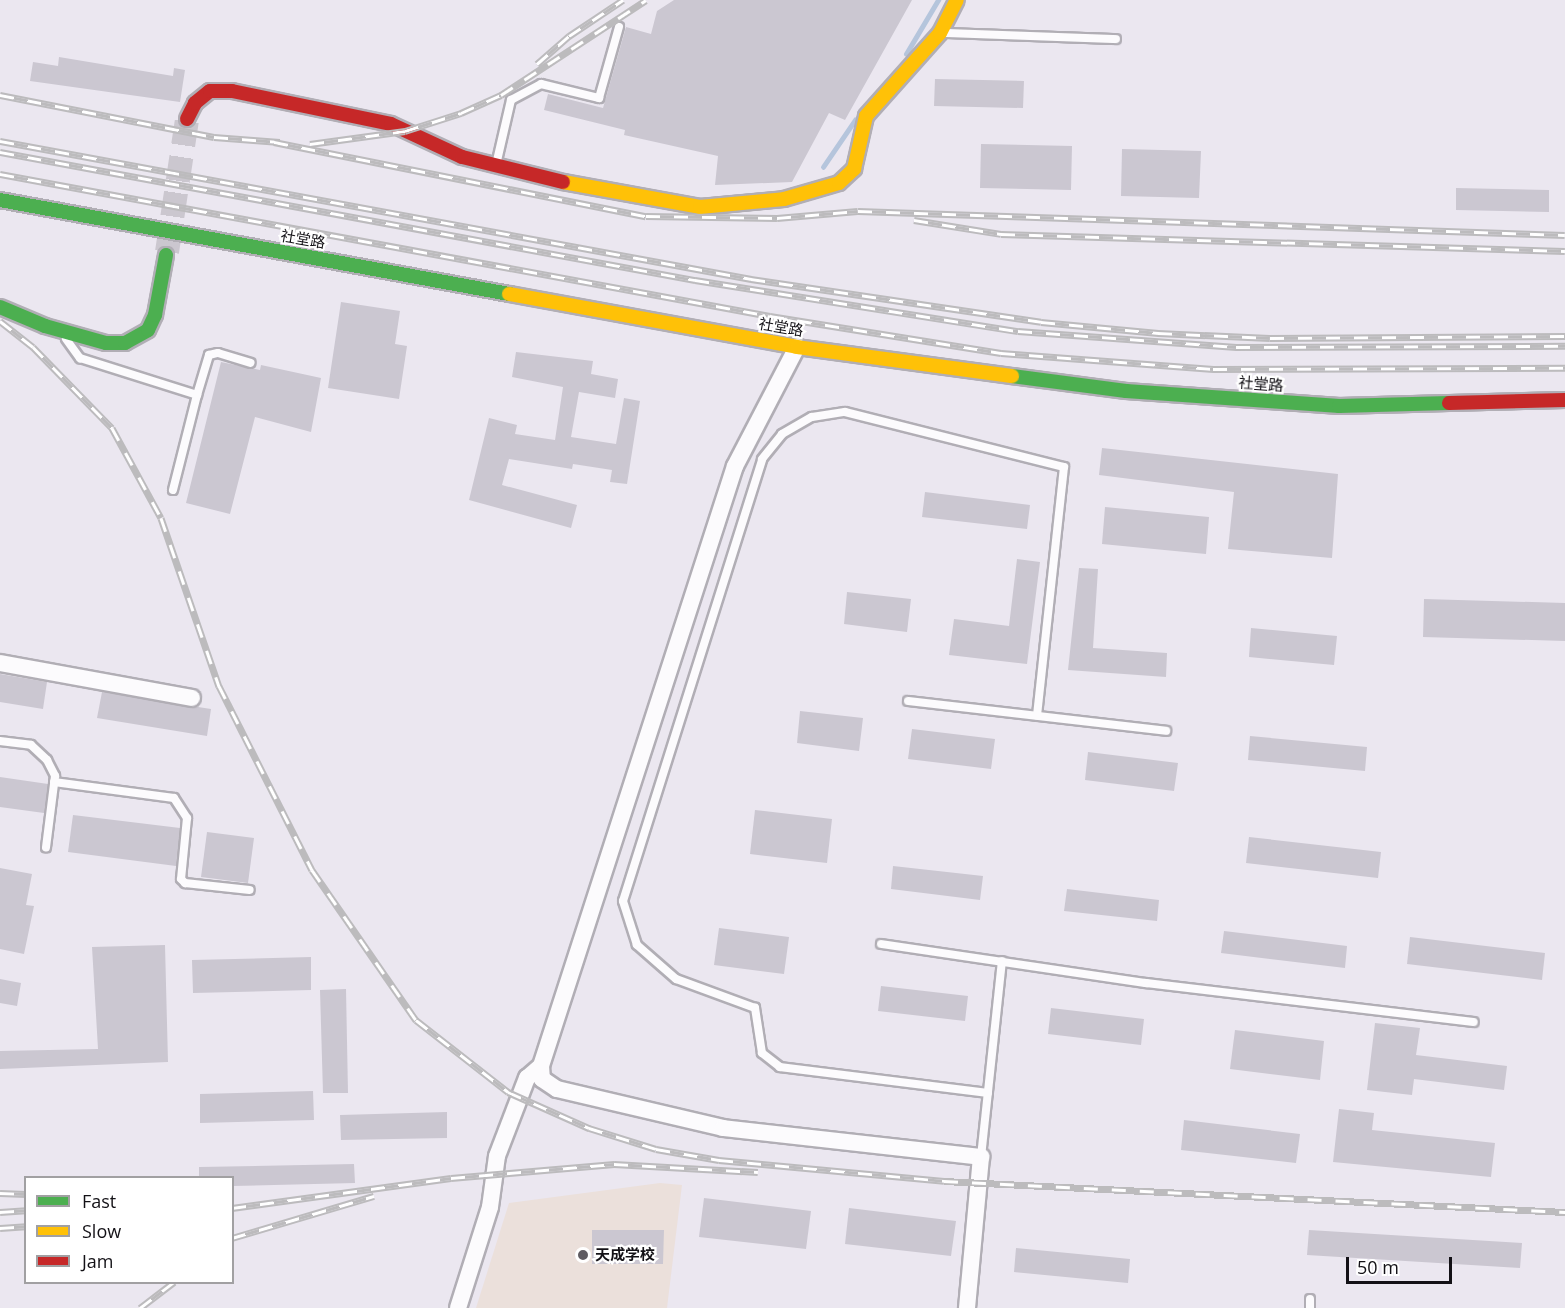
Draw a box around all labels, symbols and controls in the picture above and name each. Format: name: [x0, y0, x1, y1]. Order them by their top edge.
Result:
street label: 社堂路: [279, 226, 327, 252]
street label: 社堂路: [757, 314, 805, 340]
street label: 社堂路: [1238, 373, 1284, 395]
legend: [24, 1176, 234, 1284]
text: Fast: [82, 1189, 116, 1213]
text: Slow: [82, 1219, 121, 1243]
scale bar: [1349, 1245, 1456, 1283]
place label: 天成学校: [595, 1246, 655, 1264]
marker: 天成学校: [576, 1248, 590, 1262]
text: Jam: [82, 1249, 114, 1273]
text: 50 m: [1357, 1255, 1399, 1279]

